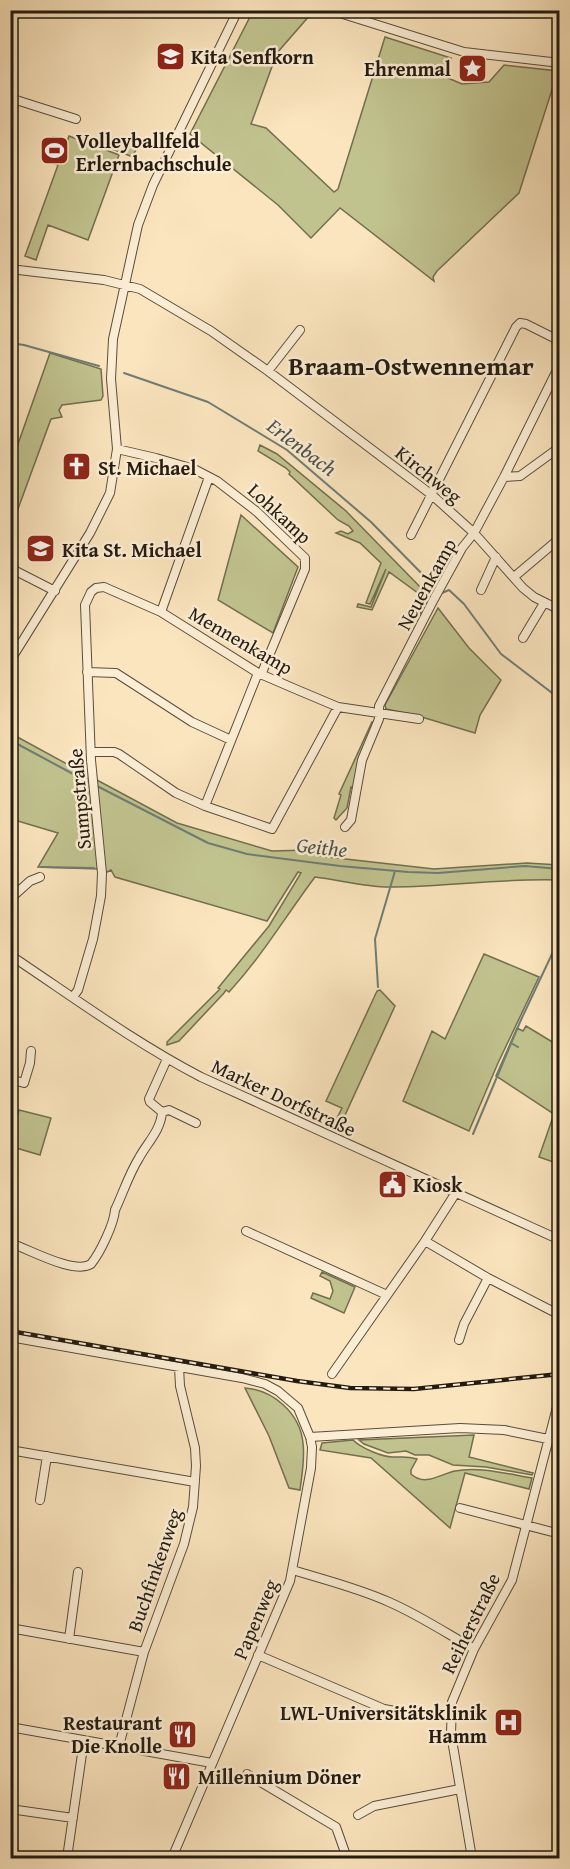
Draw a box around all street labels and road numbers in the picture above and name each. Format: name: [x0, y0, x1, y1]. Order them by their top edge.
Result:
street label: Kirchweg: [389, 438, 469, 510]
street label: Lohkamp: [242, 476, 319, 550]
street label: Neuenkamp: [389, 533, 463, 635]
street label: Mennenkamp: [184, 599, 298, 682]
street label: Sumpstraße: [60, 747, 98, 851]
street label: Marker Dorfstraße: [207, 1051, 361, 1143]
street label: Buchfinkenweg: [119, 1504, 189, 1636]
street label: Reiherstraße: [433, 1568, 507, 1678]
street label: Papenweg: [225, 1574, 285, 1664]

